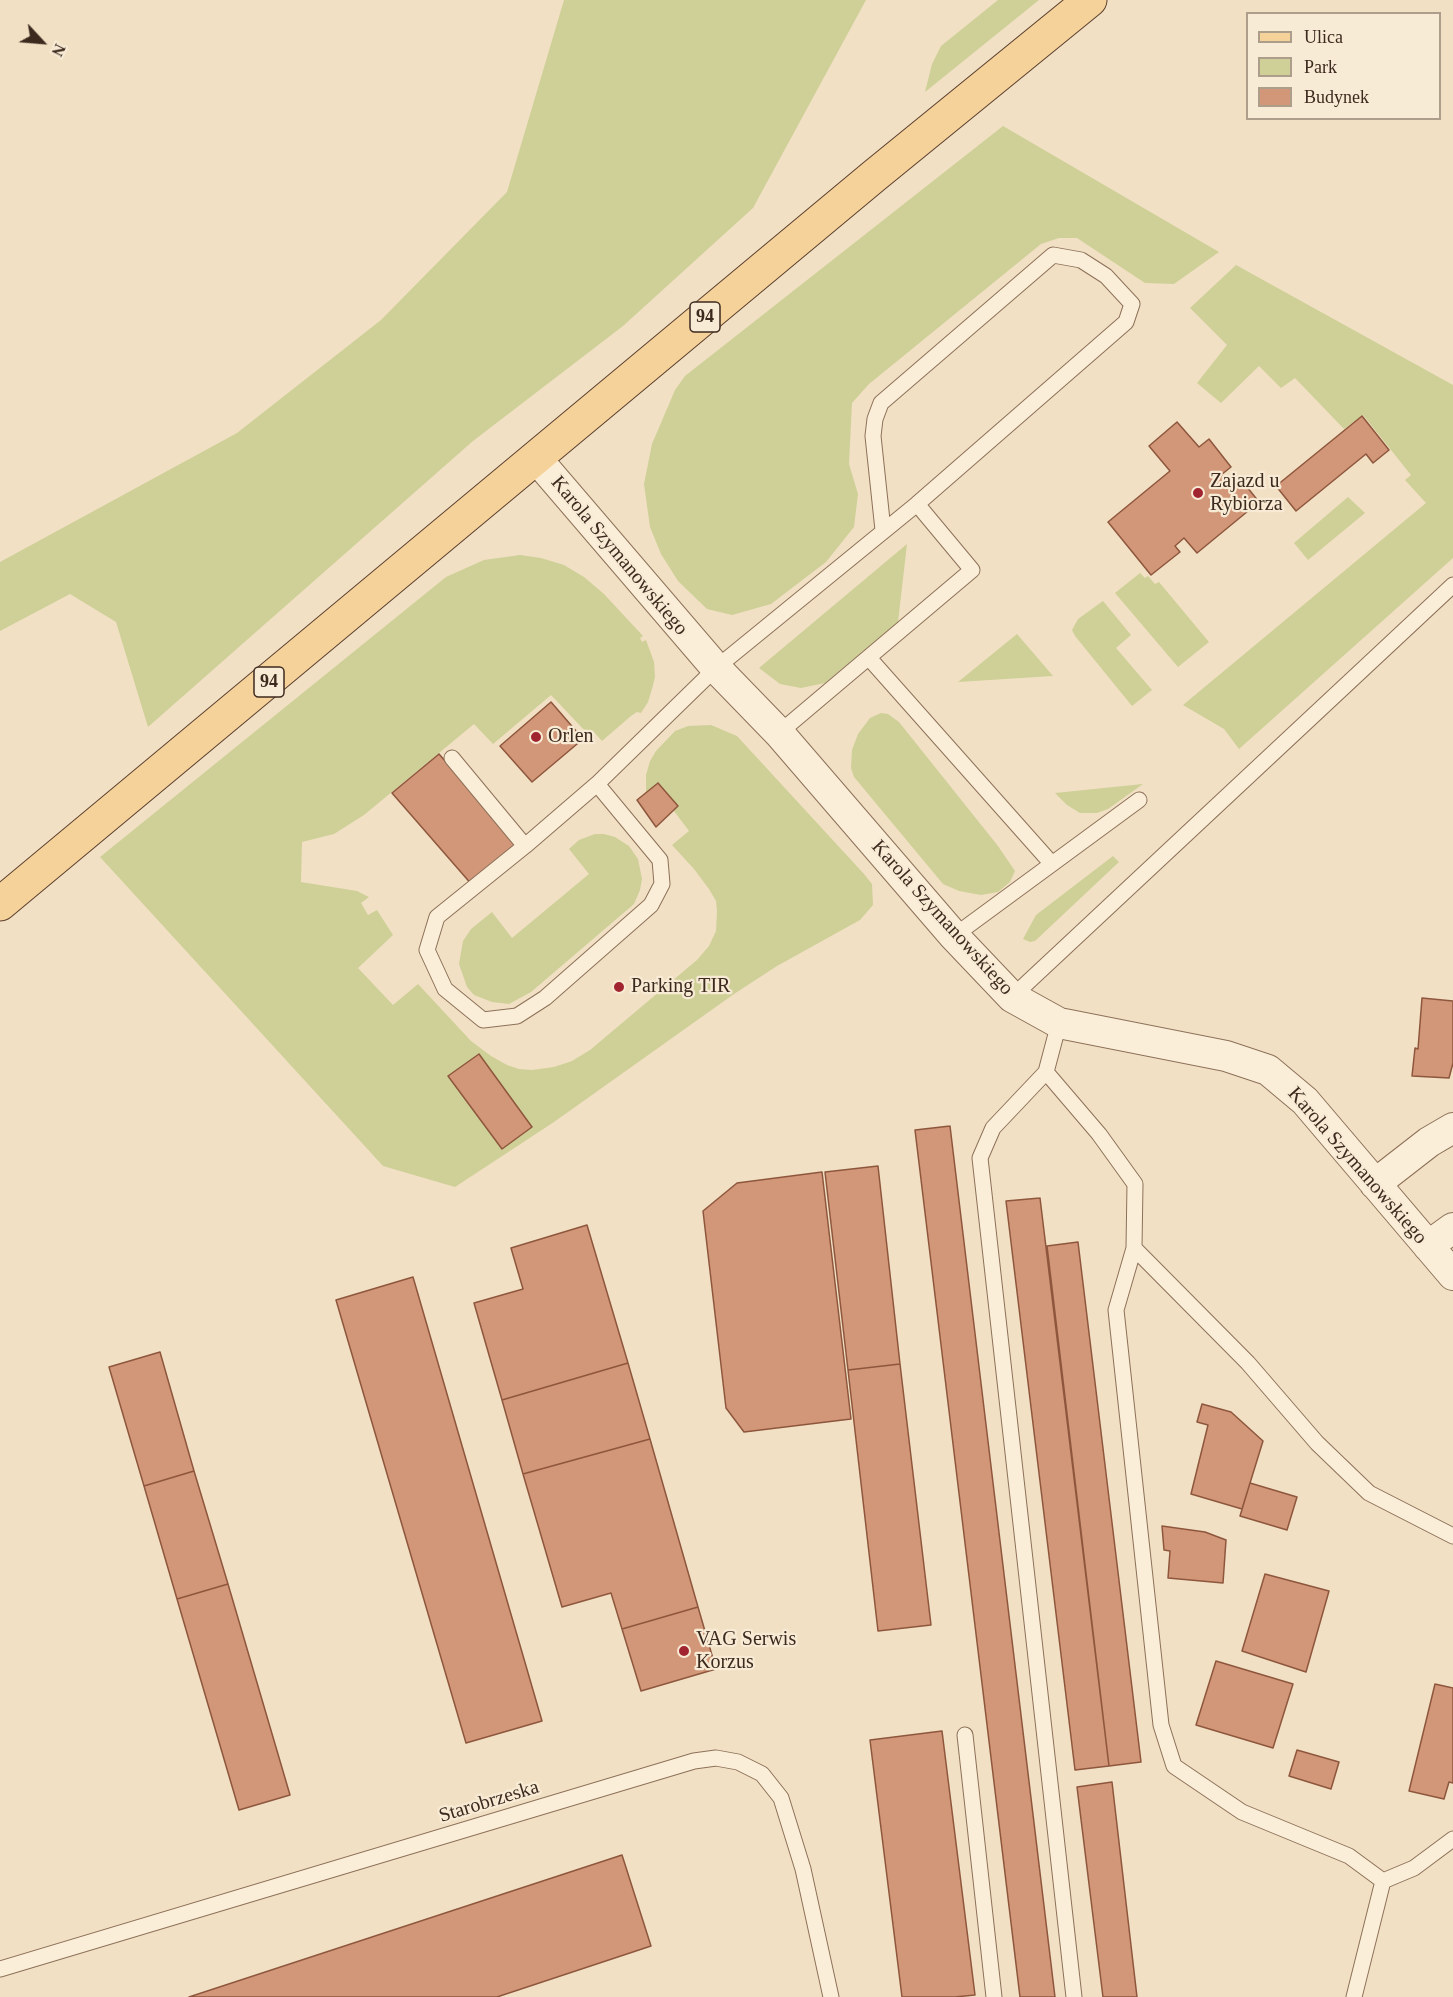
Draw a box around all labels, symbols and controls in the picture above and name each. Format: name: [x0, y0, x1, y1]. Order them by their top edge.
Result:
north arrow: [12, 12, 72, 72]
legend: [1246, 12, 1441, 120]
text: Ulica: [1304, 27, 1343, 47]
text: N: [48, 41, 69, 59]
text: Park: [1304, 57, 1337, 77]
text: Budynek: [1304, 87, 1369, 107]
road number: 94: [690, 302, 720, 332]
place label: Zajazd u Rybiorza: [1210, 470, 1283, 517]
street label: Karola Szymanowskiego: [545, 471, 693, 641]
marker: Zajazd u Rybiorza: [1191, 486, 1205, 500]
road number: 94: [254, 667, 284, 697]
place label: Orlen: [548, 725, 594, 749]
marker: Orlen: [529, 730, 543, 744]
street label: Karola Szymanowskiego: [866, 835, 1018, 1001]
place label: Parking TIR: [631, 975, 730, 999]
marker: Parking TIR: [612, 980, 626, 994]
street label: Karola Szymanowskiego: [1282, 1082, 1432, 1250]
place label: VAG Serwis Korzus: [696, 1628, 796, 1675]
marker: VAG Serwis Korzus: [677, 1644, 691, 1658]
street label: Starobrzeska: [436, 1775, 542, 1829]

